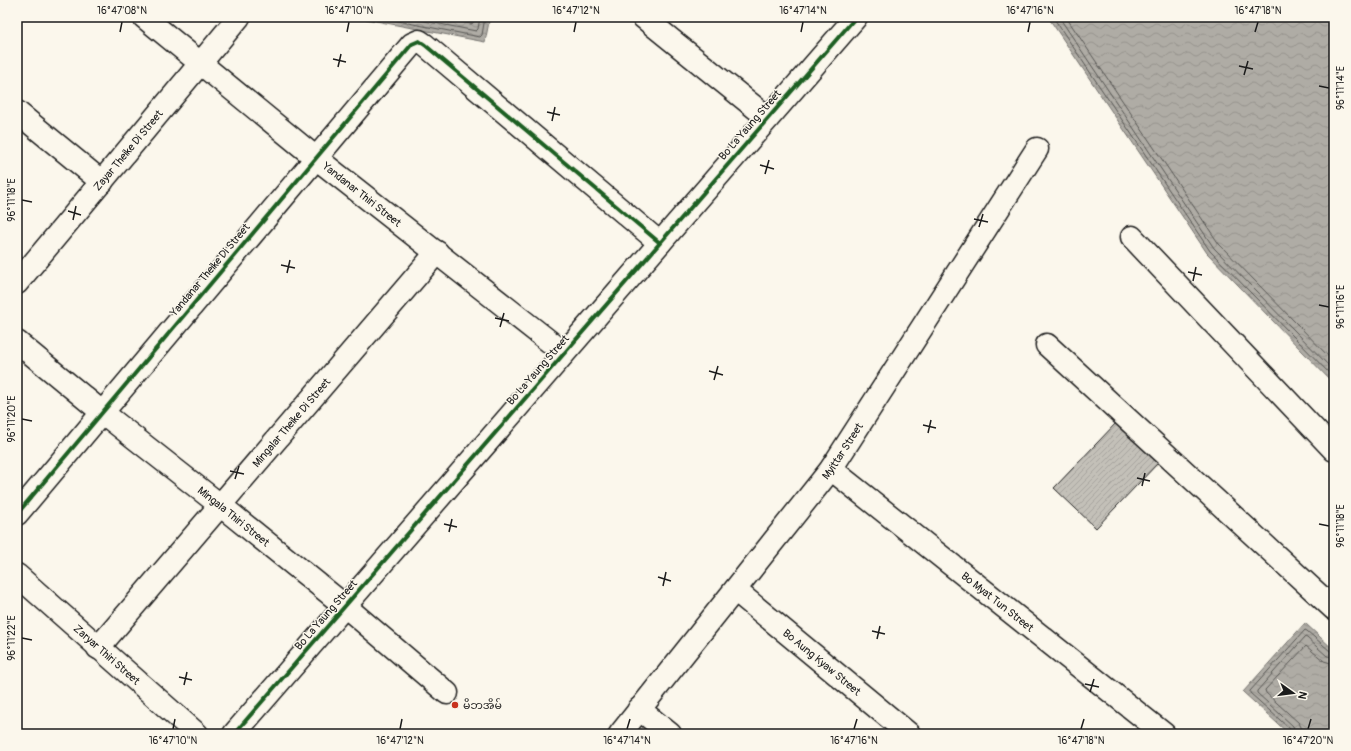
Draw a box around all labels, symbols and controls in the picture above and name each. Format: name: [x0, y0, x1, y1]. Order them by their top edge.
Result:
text: 16°47'08"N: [97, 5, 147, 17]
text: 16°47'10"N: [325, 5, 374, 17]
text: 16°47'12"N: [552, 5, 600, 17]
text: 16°47'14"N: [779, 5, 827, 17]
text: 16°47'16"N: [1006, 5, 1054, 17]
text: 16°47'18"N: [1235, 5, 1282, 17]
text: 96°11'14"E: [1335, 66, 1347, 110]
street label: Bo La Yaung Street: [716, 87, 784, 163]
street label: Zayar Theike Di Street: [90, 107, 166, 193]
street label: Yandanar Thiri Street: [319, 159, 404, 229]
text: 96°11'18"E: [6, 178, 18, 222]
street label: Yandanar Theike Di Street: [167, 221, 253, 320]
text: 96°11'16"E: [1335, 285, 1347, 329]
street label: Bo La Yaung Street: [504, 332, 572, 408]
street label: Mingalar Theike Di Street: [249, 375, 333, 470]
text: 96°11'20"E: [6, 396, 18, 442]
street label: Myittar Street: [819, 420, 866, 482]
street label: Mingala Thiri Street: [195, 483, 273, 549]
text: 96°11'18"E: [1335, 504, 1347, 548]
street label: Bo Myat Tun Street: [959, 569, 1037, 635]
street label: Bo La Yaung Street: [292, 577, 360, 653]
text: 96°11'22"E: [6, 615, 18, 661]
street label: Zaryar Thiri Street: [71, 622, 143, 688]
street label: Bo Aung Kyaw Street: [780, 626, 864, 698]
north arrow: [1273, 673, 1313, 713]
text: N: [1295, 690, 1309, 701]
place label: မိဘအိမ်: [463, 698, 502, 712]
marker: မိဘအိမ်: [450, 700, 460, 710]
text: 16°47'10"N: [149, 735, 198, 747]
text: 16°47'12"N: [376, 735, 424, 747]
text: 16°47'14"N: [603, 735, 651, 747]
text: 16°47'16"N: [830, 735, 878, 747]
text: 16°47'18"N: [1058, 735, 1105, 747]
text: 16°47'20"N: [1283, 735, 1333, 747]

